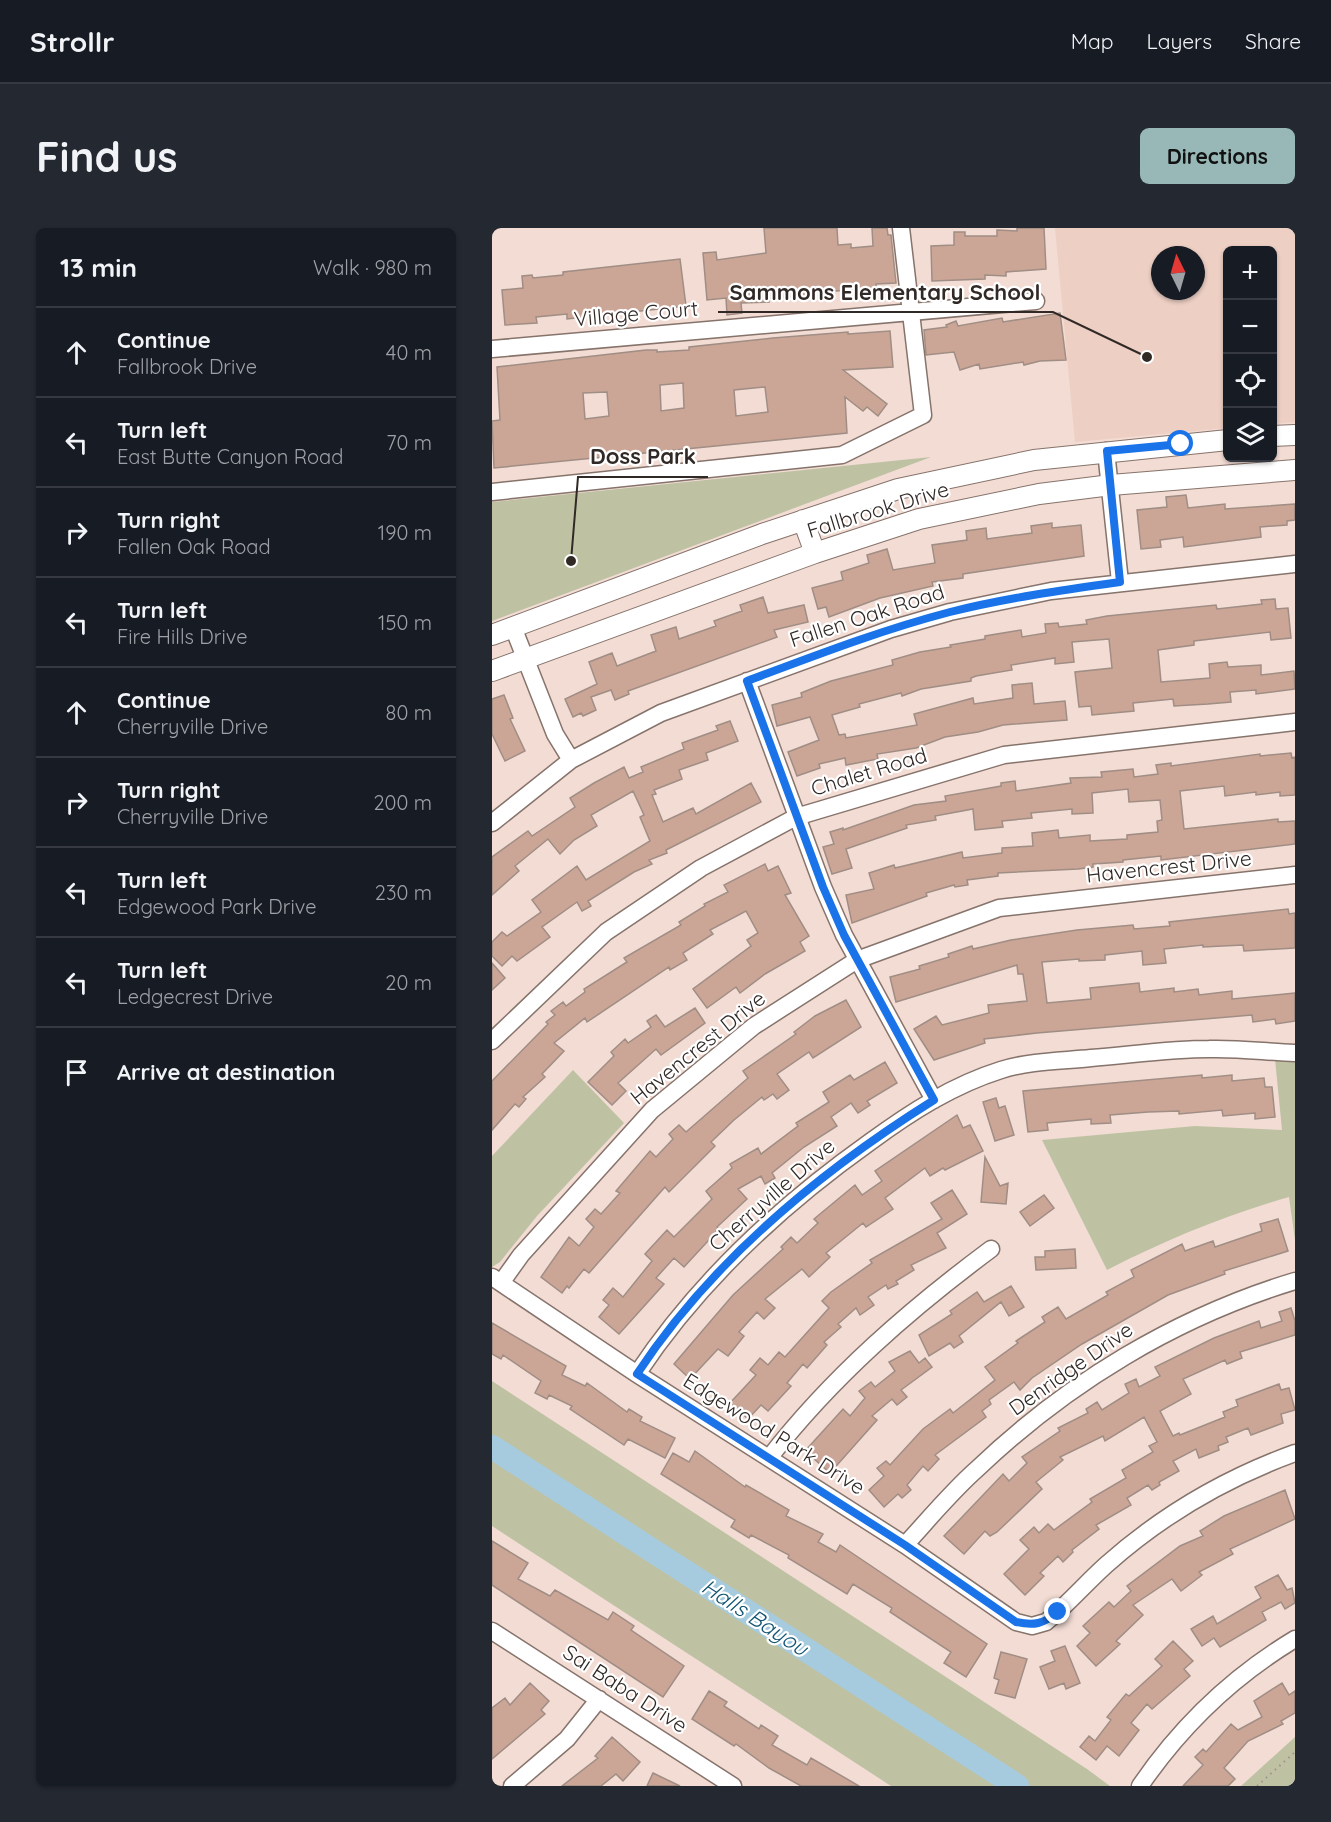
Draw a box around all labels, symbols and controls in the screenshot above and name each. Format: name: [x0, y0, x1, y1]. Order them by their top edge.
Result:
text: Strollr: [30, 24, 114, 59]
text: Map: [1071, 28, 1114, 54]
text: Layers: [1147, 28, 1212, 54]
text: Share: [1245, 28, 1301, 54]
button: Directions: [1140, 128, 1295, 184]
text: Find us: [36, 130, 178, 183]
north arrow: [1151, 246, 1205, 300]
map controls: [1223, 246, 1277, 462]
button: +: [1223, 246, 1277, 300]
text: 13 min: [60, 251, 137, 284]
text: Walk · 980 m: [313, 255, 432, 280]
callout: Sammons Elementary School: [718, 272, 1053, 312]
text: Sammons Elementary School: [729, 278, 1041, 306]
street label: Village Court: [573, 295, 699, 331]
button: −: [1223, 300, 1277, 354]
text: Continue: [117, 326, 211, 354]
icon: ahead: [60, 336, 93, 369]
text: 40 m: [386, 340, 432, 365]
text: Fallbrook Drive: [117, 354, 257, 379]
button: locate: [1223, 354, 1277, 408]
button: layers: [1223, 408, 1277, 462]
text: Turn left: [117, 416, 207, 444]
icon: left: [60, 426, 93, 459]
text: 70 m: [386, 430, 432, 455]
route start: [1167, 430, 1193, 456]
callout: Doss Park: [578, 437, 708, 477]
text: Doss Park: [590, 442, 696, 470]
text: East Butte Canyon Road: [117, 444, 343, 469]
street label: Fallbrook Drive: [804, 475, 952, 543]
text: Turn right: [117, 506, 221, 534]
icon: right: [60, 516, 93, 549]
text: 190 m: [378, 520, 432, 545]
text: Fallen Oak Road: [117, 534, 271, 559]
street label: Fallen Oak Road: [786, 578, 947, 652]
text: Turn left: [117, 596, 207, 624]
icon: left: [60, 606, 93, 639]
text: 150 m: [378, 610, 432, 635]
text: Fire Hills Drive: [117, 624, 247, 649]
text: Continue: [117, 686, 211, 714]
icon: ahead: [60, 696, 93, 729]
text: 80 m: [386, 700, 432, 725]
text: Cherryville Drive: [117, 714, 268, 739]
street label: Chalet Road: [808, 741, 930, 801]
text: Turn right: [117, 776, 221, 804]
icon: right: [60, 786, 93, 819]
text: 200 m: [373, 790, 432, 815]
text: Cherryville Drive: [117, 804, 268, 829]
street label: Havencrest Drive: [1085, 844, 1253, 888]
text: Turn left: [117, 866, 207, 894]
icon: left: [60, 876, 93, 909]
text: 230 m: [375, 880, 432, 905]
text: Edgewood Park Drive: [117, 894, 316, 919]
text: Turn left: [117, 956, 207, 984]
icon: left: [60, 966, 93, 999]
text: 20 m: [385, 970, 432, 995]
text: Ledgecrest Drive: [117, 984, 273, 1009]
street label: Havencrest Drive: [625, 985, 770, 1110]
icon: arrive: [60, 1056, 93, 1089]
text: Arrive at destination: [117, 1058, 335, 1086]
street label: Cherryville Drive: [703, 1132, 840, 1256]
street label: Denridge Drive: [1003, 1316, 1137, 1421]
street label: Edgewood Park Drive: [679, 1367, 870, 1500]
water label: Halls Bayou: [696, 1572, 815, 1663]
route end: [1044, 1598, 1070, 1624]
street label: Sai Baba Drive: [559, 1638, 693, 1738]

